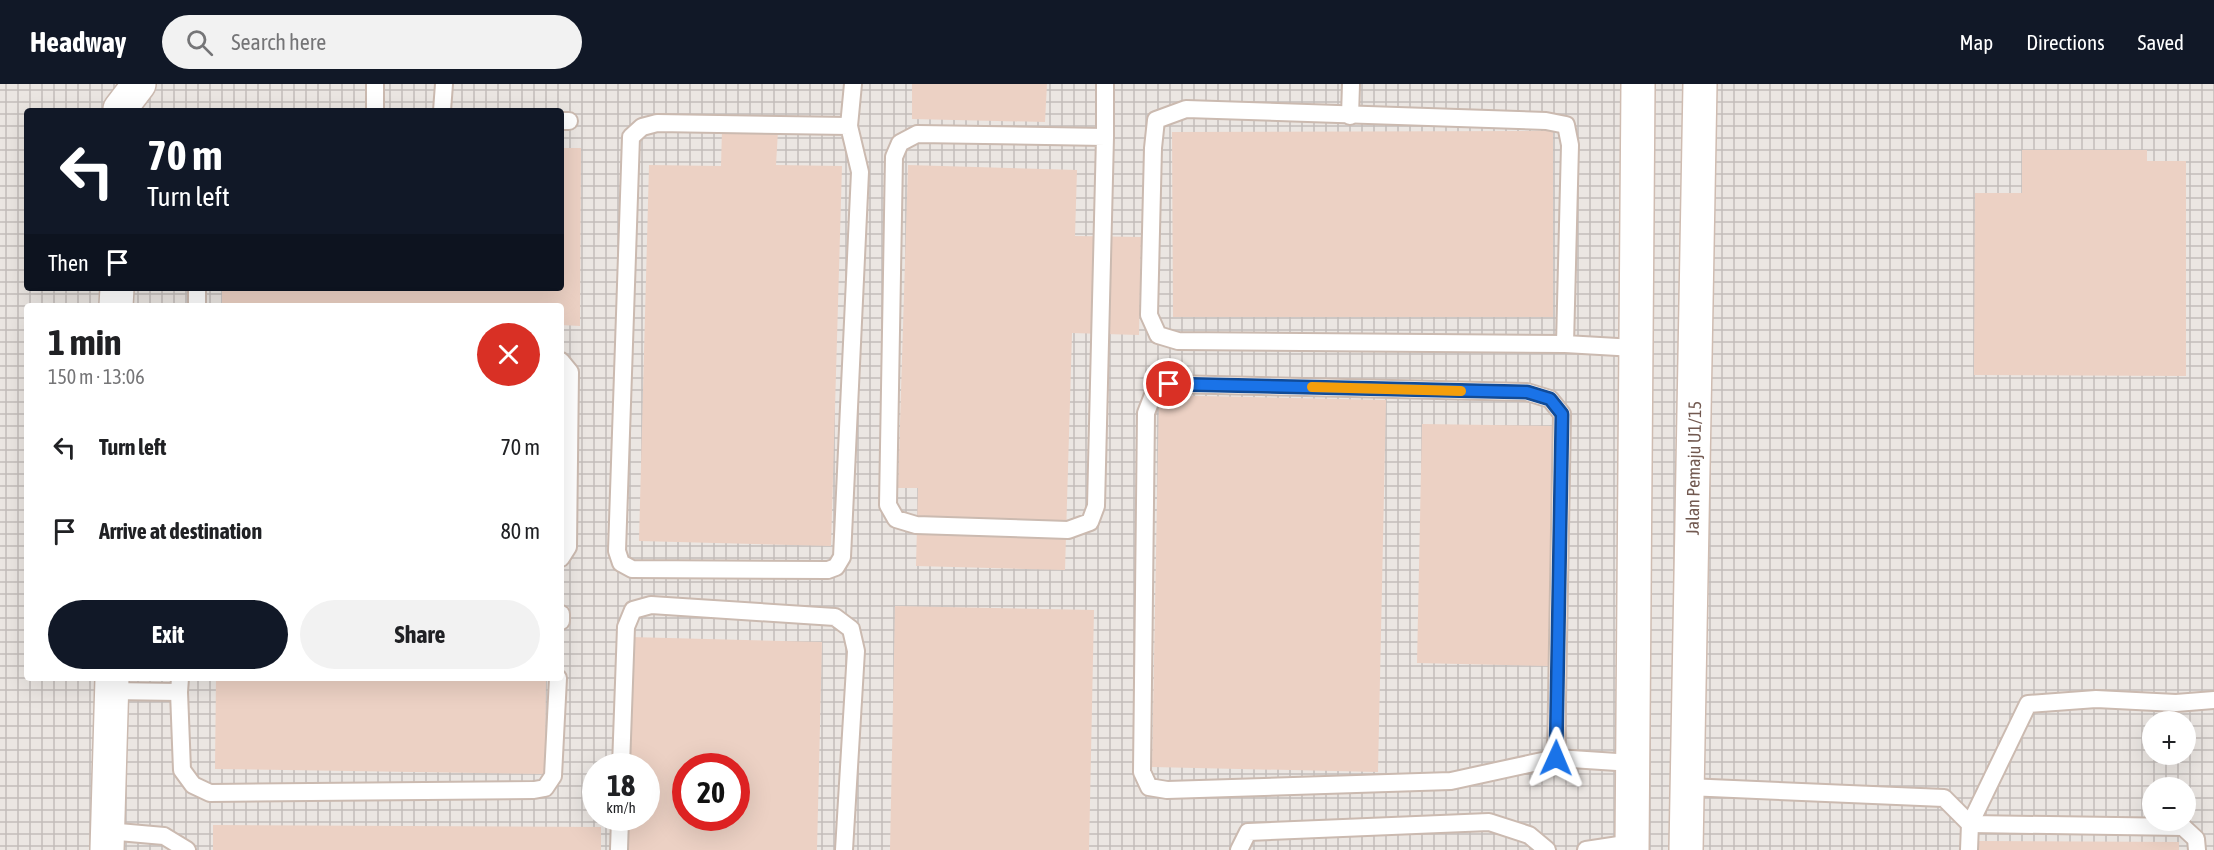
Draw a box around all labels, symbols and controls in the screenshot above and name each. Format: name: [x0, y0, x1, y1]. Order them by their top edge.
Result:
search box: [162, 15, 582, 69]
text: Headway: [30, 26, 126, 58]
icon: search: [183, 26, 216, 59]
text: Search here: [231, 29, 326, 55]
text: Map: [1959, 30, 1993, 54]
text: Directions: [2026, 30, 2105, 54]
text: Saved: [2138, 30, 2184, 54]
text: 70 m: [147, 131, 222, 179]
icon: left: [48, 132, 126, 210]
text: Turn left: [147, 181, 230, 212]
icon: arrive: [101, 246, 134, 279]
text: Then: [48, 250, 89, 276]
text: 1 min: [48, 321, 122, 363]
button: close: [477, 323, 540, 386]
pin: [1143, 358, 1194, 409]
text: 150 m · 13:06: [48, 365, 145, 388]
icon: arrive: [1152, 367, 1185, 400]
street label: Jalan Pemaju U1/15: [1681, 401, 1705, 535]
icon: left: [48, 431, 81, 464]
text: Turn left: [99, 434, 166, 460]
text: 70 m: [500, 434, 540, 460]
icon: arrive: [48, 515, 81, 548]
text: Arrive at destination: [99, 518, 262, 544]
text: 80 m: [500, 518, 540, 544]
button: Exit: [48, 600, 288, 669]
button: Share: [300, 600, 540, 669]
map controls: [2142, 711, 2196, 831]
button: +: [2142, 711, 2196, 765]
position arrow: [1524, 726, 1588, 790]
speed limit sign: 20: [672, 753, 750, 831]
text: 18: [607, 768, 635, 802]
button: −: [2142, 777, 2196, 831]
text: km/h: [606, 799, 636, 816]

